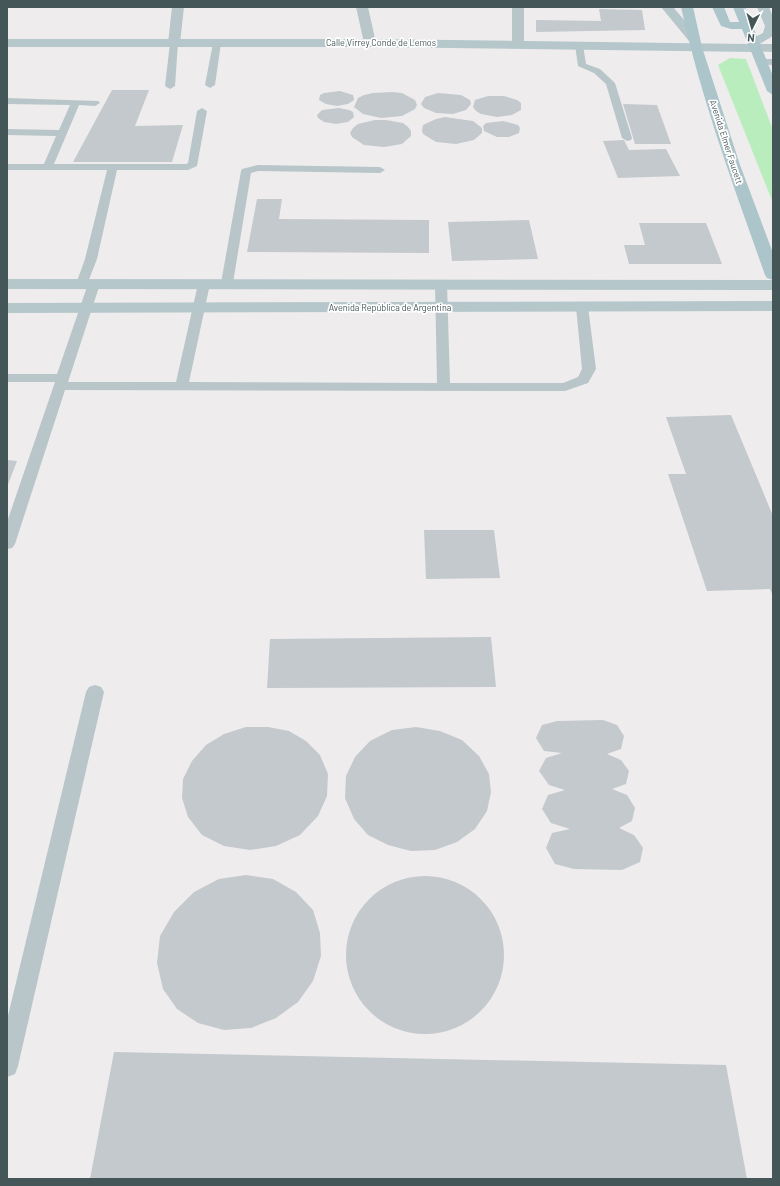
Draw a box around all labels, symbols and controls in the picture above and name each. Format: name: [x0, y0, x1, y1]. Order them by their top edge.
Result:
north arrow: [732, 8, 772, 48]
text: N: [747, 32, 755, 45]
street label: Calle Virrey Conde de Lemos: [326, 37, 436, 48]
street label: Avenida Elmer Faucett: [708, 99, 745, 185]
street label: Avenida República de Argentina: [329, 302, 451, 313]

